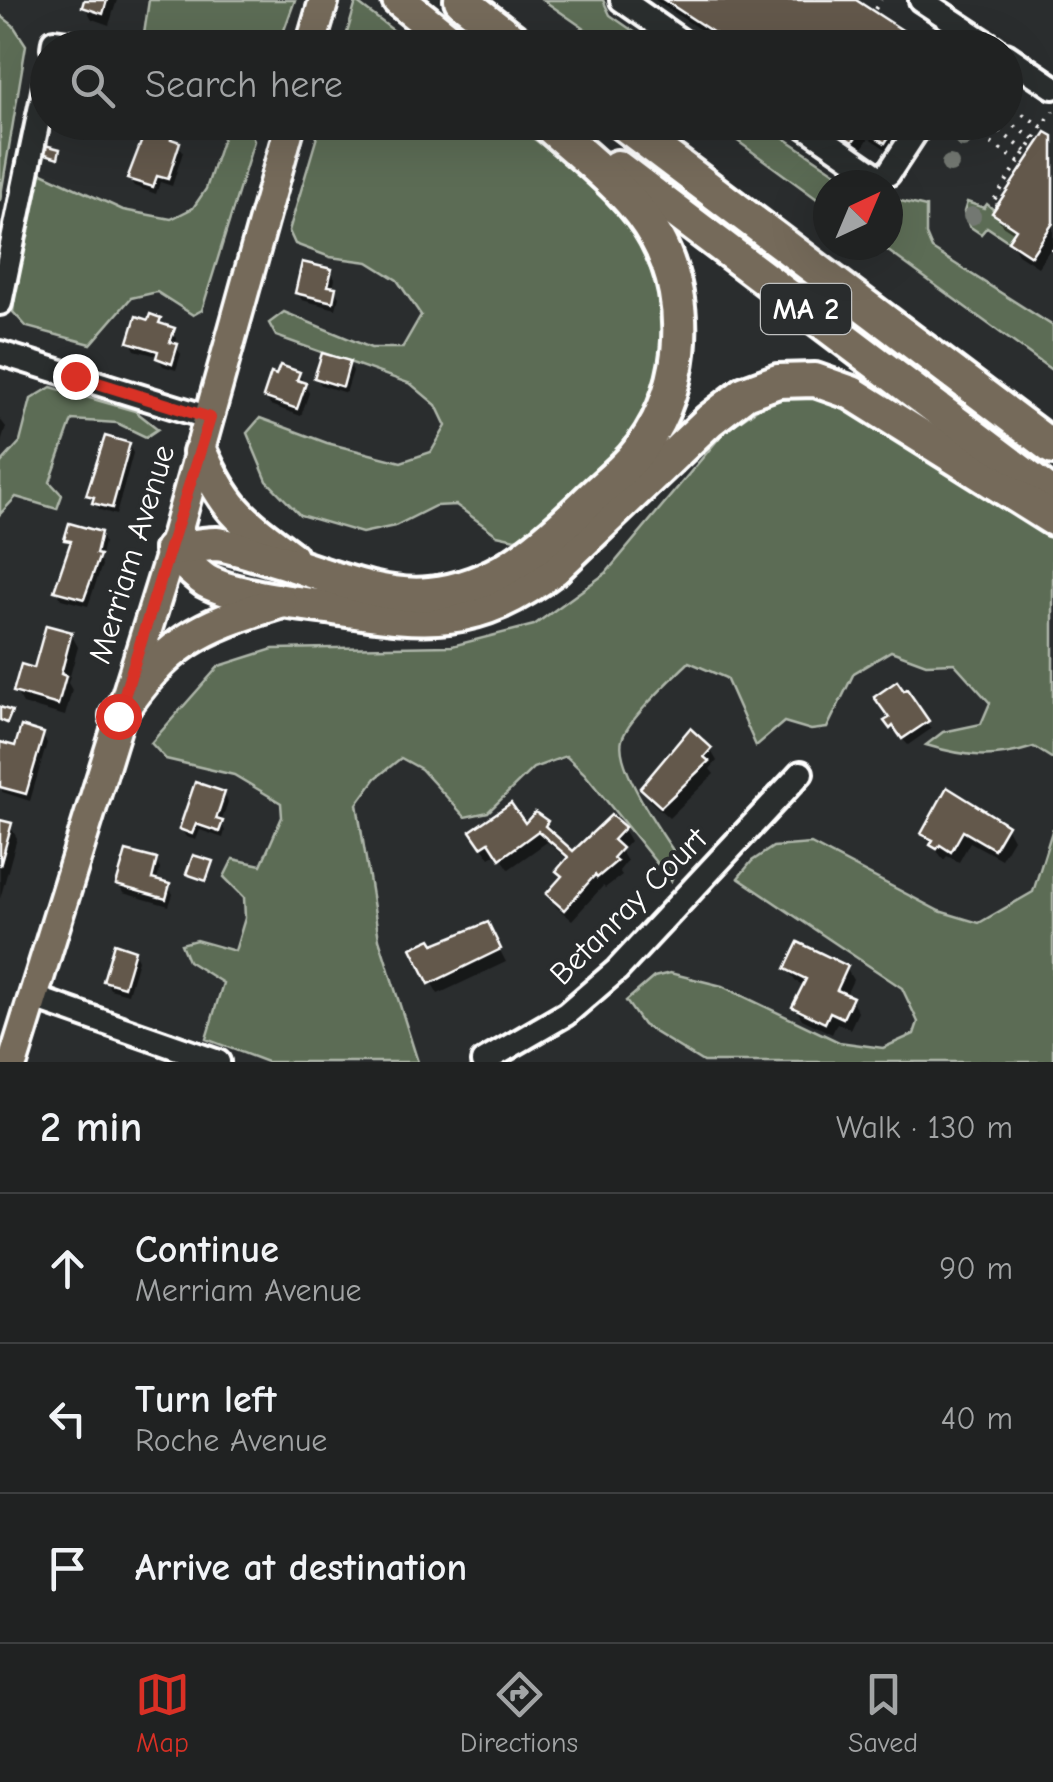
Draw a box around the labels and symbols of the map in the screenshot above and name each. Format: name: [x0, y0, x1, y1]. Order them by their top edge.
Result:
north arrow: [813, 170, 903, 260]
road number: MA 2: [761, 284, 851, 334]
route end: [53, 354, 99, 400]
street label: Merriam Avenue: [81, 440, 182, 668]
route start: [96, 694, 142, 740]
street label: Betanray Court: [542, 820, 715, 993]

